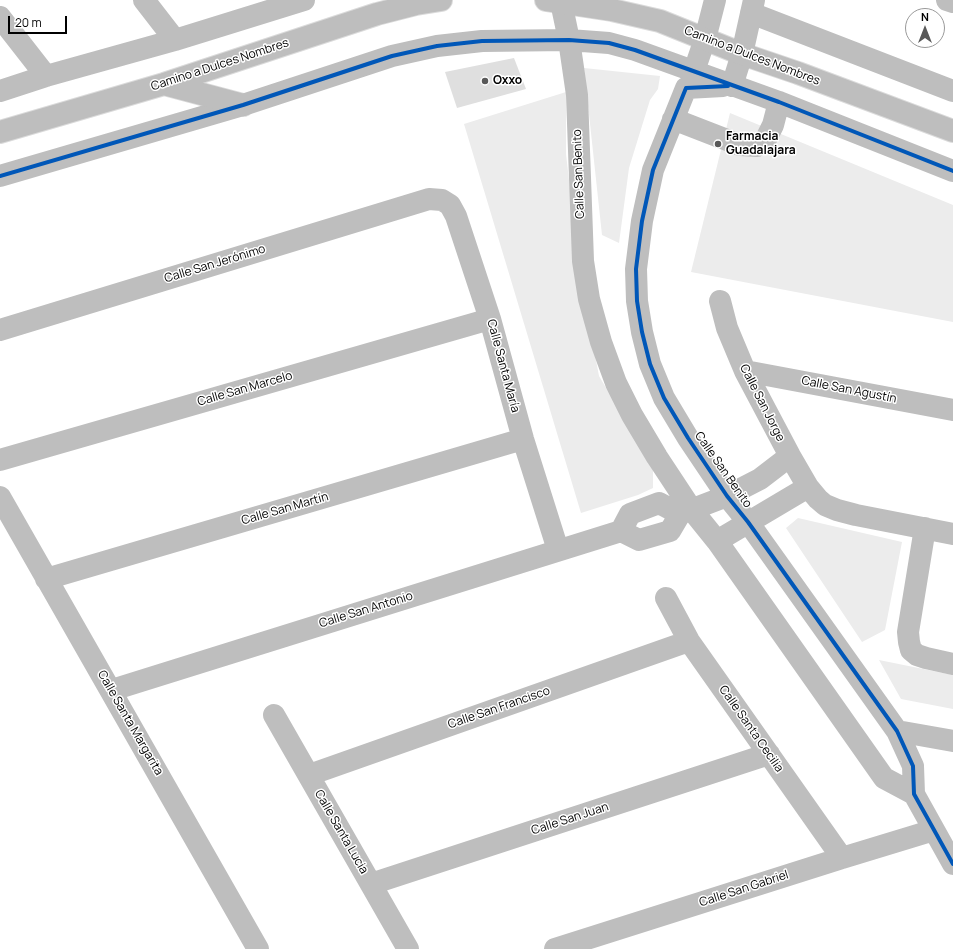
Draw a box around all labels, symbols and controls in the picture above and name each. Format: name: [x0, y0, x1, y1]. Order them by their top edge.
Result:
scale bar: [10, 8, 69, 34]
north arrow: [905, 8, 945, 48]
text: N: [921, 9, 929, 24]
text: 20 m: [15, 14, 42, 31]
street label: Camino a Dulces Nombres: [682, 23, 822, 89]
street label: Camino a Dulces Nombres: [149, 36, 291, 94]
place label: Oxxo: [493, 74, 522, 88]
marker: Oxxo: [480, 76, 490, 86]
street label: Calle San Benito: [570, 129, 588, 219]
place label: Farmacia Guadalajara: [726, 130, 796, 158]
marker: Farmacia Guadalajara: [713, 139, 723, 149]
street label: Calle San Jerónimo: [163, 242, 267, 286]
street label: Calle Santa María: [484, 318, 522, 414]
street label: Calle San Jorge: [736, 362, 788, 444]
street label: Calle San Marcelo: [196, 369, 294, 409]
street label: Calle San Agustín: [800, 374, 898, 406]
street label: Calle San Benito: [691, 429, 755, 511]
street label: Calle San Martín: [240, 490, 330, 528]
street label: Calle San Antonio: [317, 589, 415, 631]
street label: Calle Santa Margarita: [94, 668, 166, 778]
street label: Calle Santa Cecilia: [716, 683, 786, 775]
street label: Calle San Francisco: [446, 684, 552, 732]
street label: Calle Santa Lucia: [311, 787, 371, 877]
street label: Calle San Juan: [530, 800, 610, 838]
street label: Calle San Gabriel: [698, 868, 790, 910]

